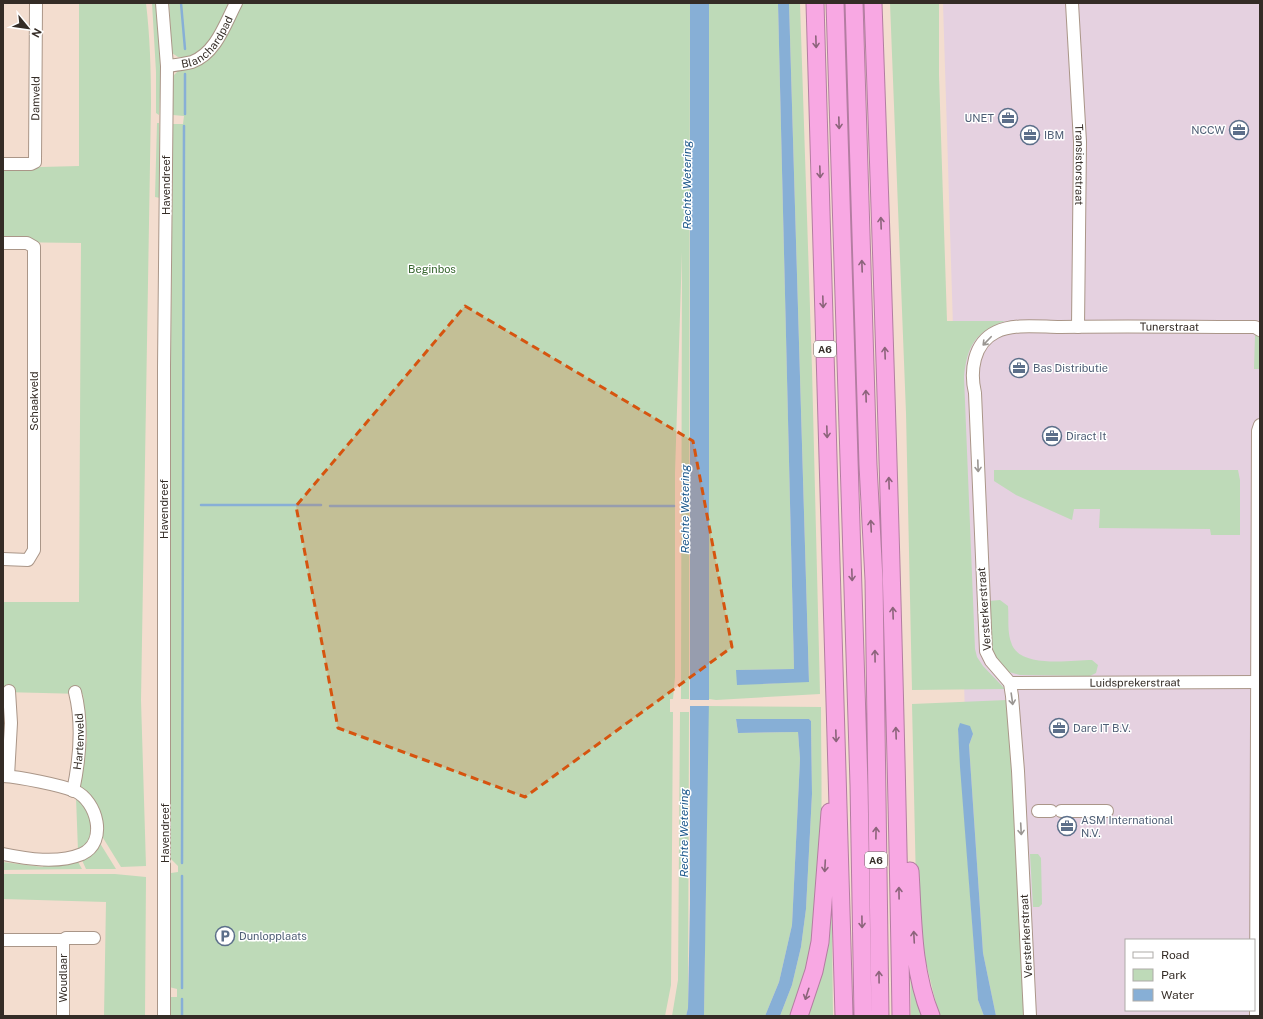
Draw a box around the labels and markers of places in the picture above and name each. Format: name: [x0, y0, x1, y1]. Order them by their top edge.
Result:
office icon: UNET: [997, 107, 1019, 129]
place label: UNET: [964, 112, 994, 124]
office icon: NCCW: [1228, 119, 1250, 141]
office icon: IBM: [1019, 124, 1041, 146]
place label: NCCW: [1191, 124, 1225, 136]
place label: IBM: [1044, 129, 1064, 141]
office icon: Bas Distributie: [1008, 357, 1030, 379]
place label: Bas Distributie: [1033, 362, 1108, 374]
office icon: Diract It: [1041, 425, 1063, 447]
place label: Diract It: [1066, 430, 1107, 442]
office icon: Dare IT B.V.: [1048, 717, 1070, 739]
place label: Dare IT B.V.: [1073, 722, 1131, 734]
place label: ASM International N.V.: [1081, 814, 1173, 839]
office icon: ASM International N.V.: [1056, 815, 1078, 837]
parking icon: Dunlopplaats: [214, 925, 236, 947]
place label: Dunlopplaats: [239, 930, 307, 942]

